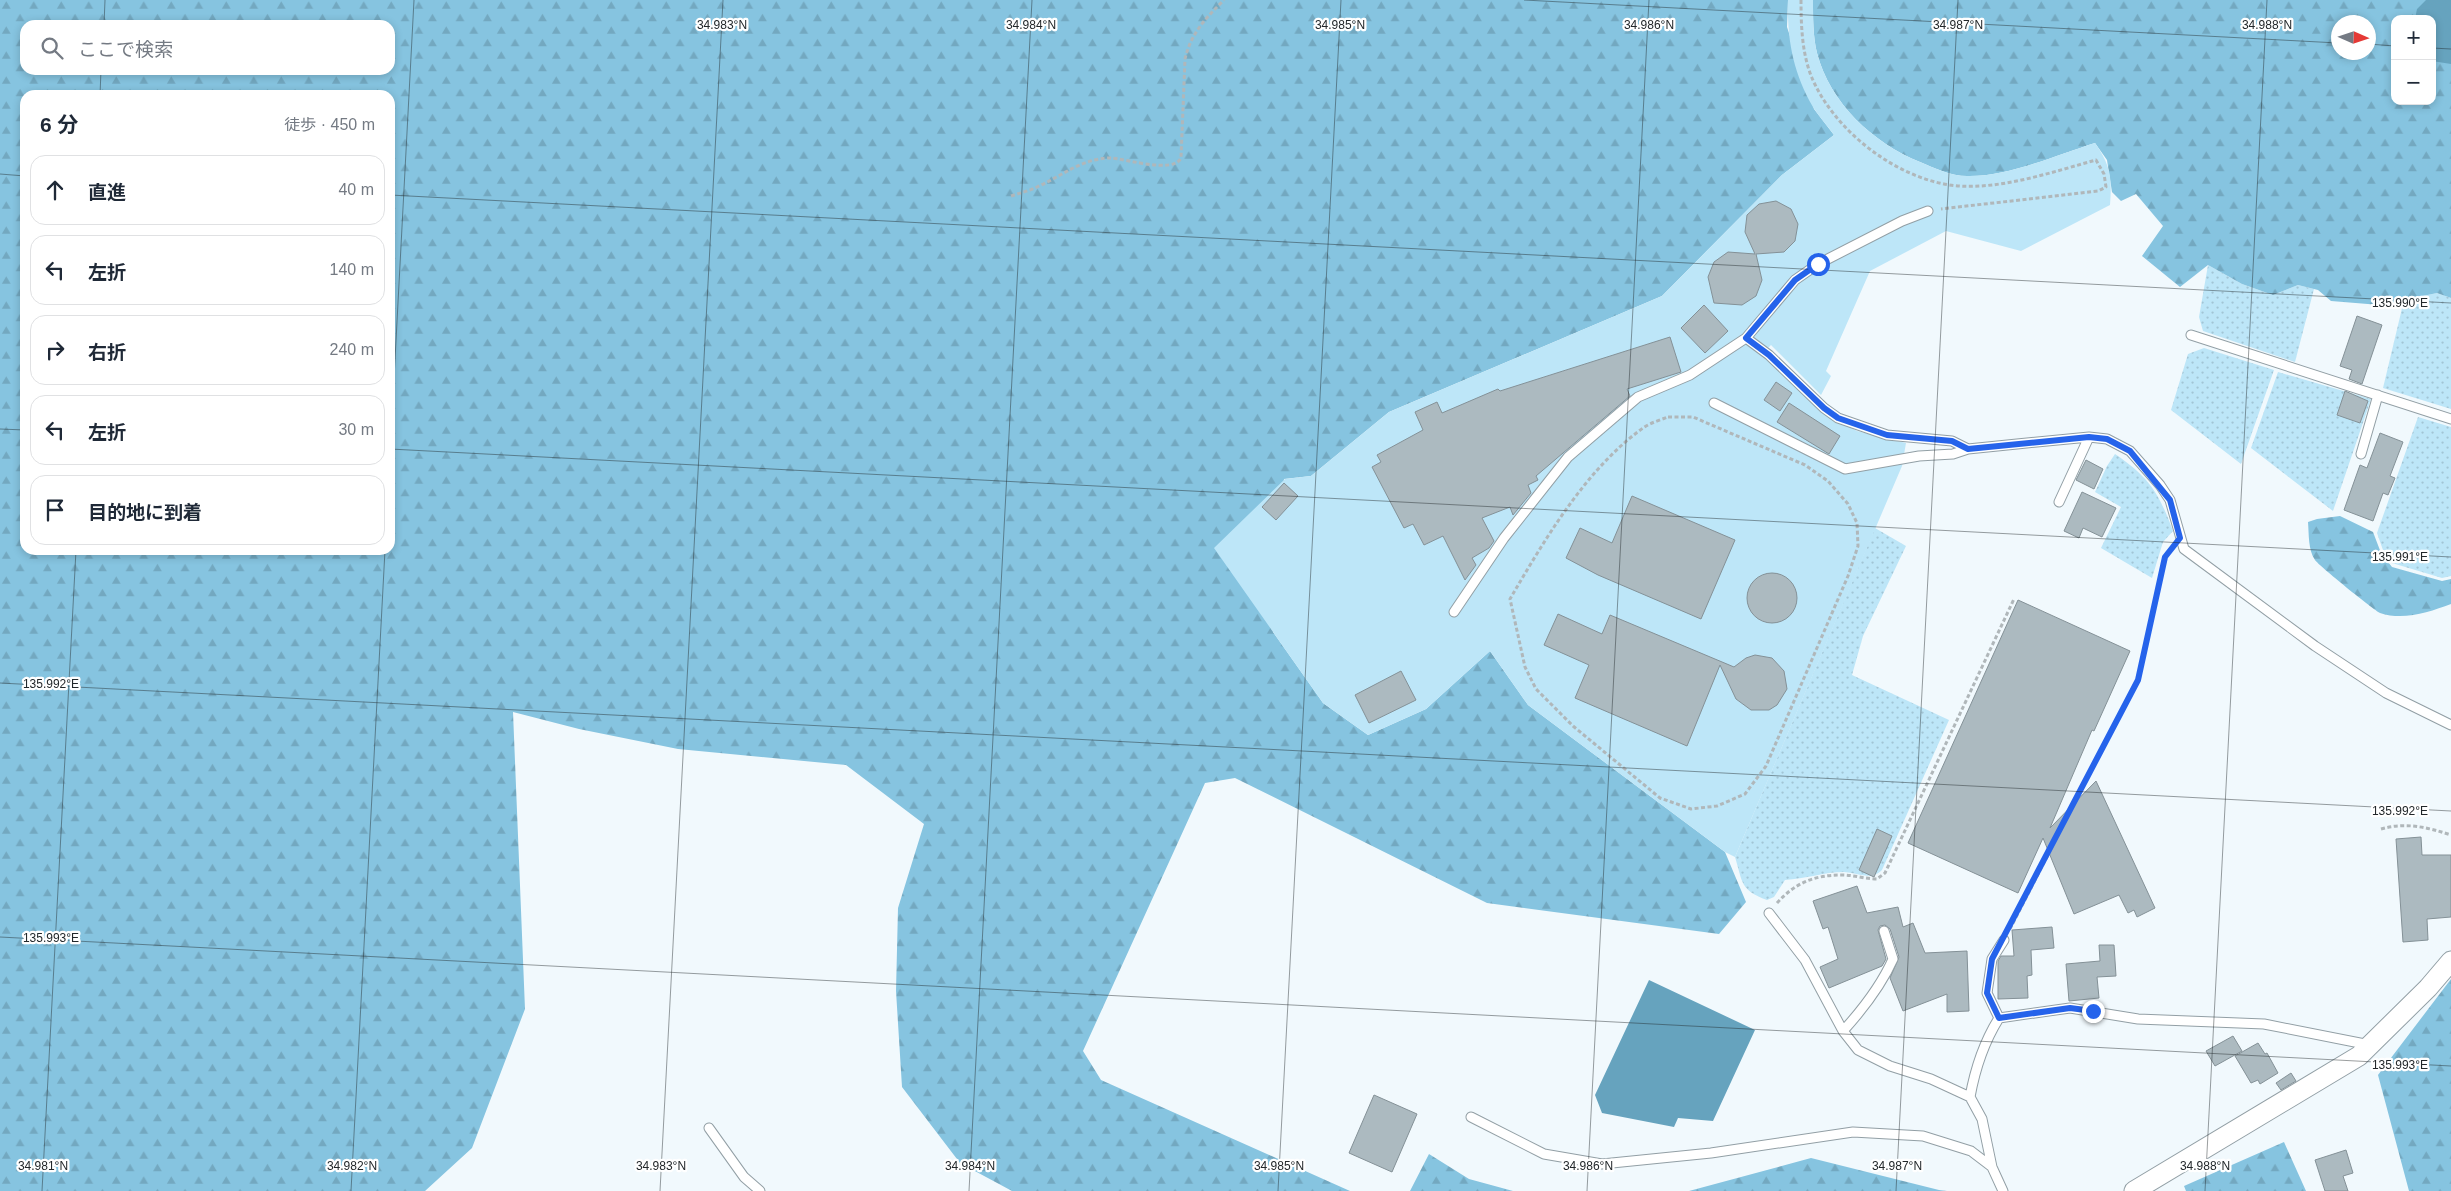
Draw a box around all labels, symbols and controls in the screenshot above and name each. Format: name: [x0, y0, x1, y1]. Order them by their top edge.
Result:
north arrow: [2331, 15, 2376, 60]
map controls: [2391, 15, 2436, 105]
button: +: [2391, 15, 2436, 60]
text: 34.983°N: [697, 18, 747, 32]
text: 34.984°N: [1006, 18, 1056, 32]
text: 34.985°N: [1315, 18, 1365, 32]
text: 34.986°N: [1624, 18, 1674, 32]
text: 34.987°N: [1933, 18, 1983, 32]
text: 34.988°N: [2242, 18, 2292, 32]
search box: [20, 20, 395, 75]
icon: search: [38, 34, 66, 62]
text: ここで検索: [78, 39, 173, 60]
button: −: [2391, 60, 2436, 105]
text: 6 分: [40, 113, 79, 136]
text: 徒歩 · 450 m: [284, 116, 375, 133]
icon: ahead: [41, 176, 69, 204]
text: 40 m: [338, 181, 374, 198]
text: 直進: [88, 182, 126, 203]
route start: [1807, 253, 1830, 276]
icon: left: [41, 256, 69, 284]
text: 140 m: [330, 261, 374, 278]
text: 左折: [88, 262, 126, 283]
text: 135.990°E: [2372, 296, 2428, 310]
icon: right: [41, 336, 69, 364]
text: 240 m: [330, 341, 374, 358]
text: 右折: [88, 342, 126, 363]
icon: left: [41, 416, 69, 444]
text: 30 m: [338, 421, 374, 438]
text: 左折: [88, 422, 126, 443]
icon: arrive: [41, 496, 69, 524]
text: 目的地に到着: [88, 502, 202, 523]
text: 135.991°E: [2372, 550, 2428, 564]
text: 135.992°E: [23, 677, 79, 691]
text: 135.992°E: [2372, 804, 2428, 818]
text: 135.993°E: [23, 931, 79, 945]
route end: [2082, 1000, 2105, 1023]
text: 135.993°E: [2372, 1058, 2428, 1072]
text: 34.981°N: [18, 1159, 68, 1173]
text: 34.982°N: [327, 1159, 377, 1173]
text: 34.983°N: [636, 1159, 686, 1173]
text: 34.984°N: [945, 1159, 995, 1173]
text: 34.985°N: [1254, 1159, 1304, 1173]
text: 34.986°N: [1563, 1159, 1613, 1173]
text: 34.987°N: [1872, 1159, 1922, 1173]
text: 34.988°N: [2180, 1159, 2230, 1173]

